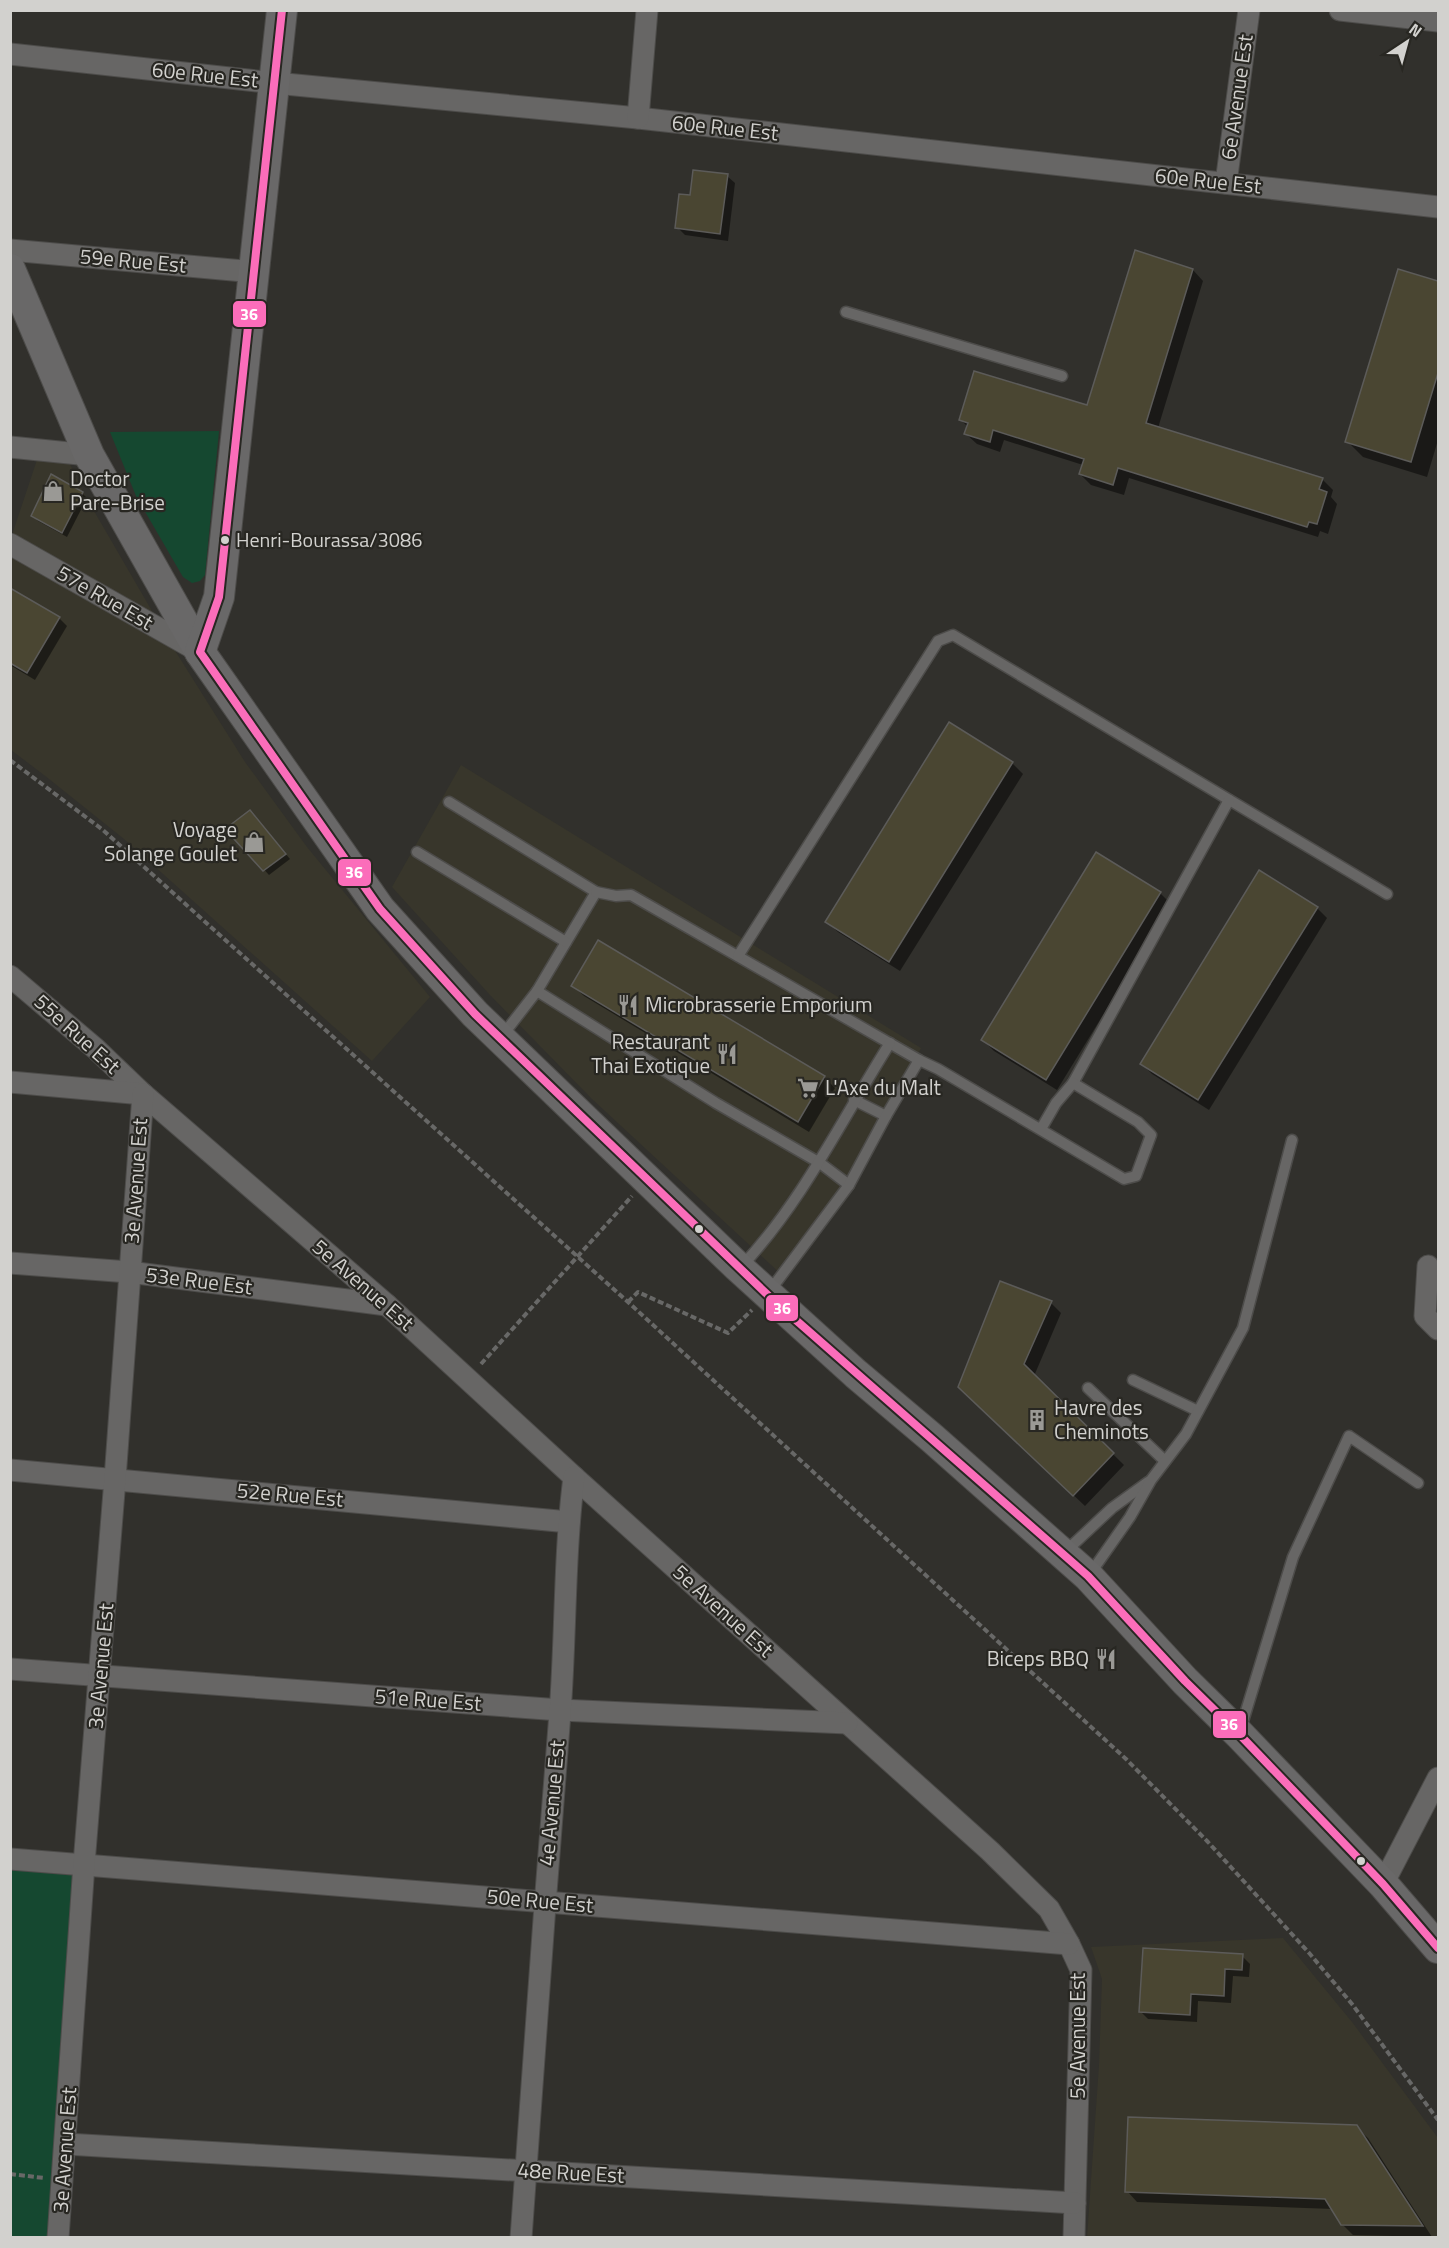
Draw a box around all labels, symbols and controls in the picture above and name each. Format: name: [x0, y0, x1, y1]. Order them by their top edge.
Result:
north arrow: [1377, 12, 1437, 72]
text: N: [1404, 17, 1427, 43]
street label: 6e Avenue Est: [1211, 32, 1261, 161]
street label: 60e Rue Est: [150, 53, 260, 96]
street label: 60e Rue Est: [670, 106, 780, 149]
street label: 60e Rue Est: [1153, 159, 1263, 202]
street label: 59e Rue Est: [79, 239, 188, 281]
line badge: 36: [232, 300, 267, 328]
text: 36: [240, 302, 258, 326]
place label: Doctor Pare-Brise: [70, 462, 165, 518]
shop icon: Doctor Pare-Brise: [41, 479, 65, 503]
place label: Henri-Bourassa/3086: [236, 524, 422, 555]
marker: Henri-Bourassa/3086: [219, 534, 231, 546]
street label: 57e Rue Est: [51, 557, 160, 638]
place label: Voyage Solange Goulet: [104, 813, 238, 869]
shop icon: Voyage Solange Goulet: [242, 830, 266, 854]
line badge: 36: [337, 858, 372, 887]
text: 36: [345, 860, 363, 884]
street label: 55e Rue Est: [27, 986, 129, 1081]
place label: Microbrasserie Emporium: [645, 988, 873, 1020]
restaurant icon: Microbrasserie Emporium: [616, 993, 640, 1017]
place label: Restaurant Thai Exotique: [591, 1025, 711, 1081]
restaurant icon: Restaurant Thai Exotique: [715, 1042, 739, 1066]
place label: L'Axe du Malt: [825, 1071, 942, 1103]
supermarket icon: L'Axe du Malt: [796, 1076, 820, 1100]
street label: 3e Avenue Est: [115, 1116, 155, 1245]
unlabelled marker: [693, 1223, 705, 1235]
street label: 5e Avenue Est: [306, 1231, 422, 1338]
street label: 53e Rue Est: [144, 1258, 255, 1302]
line badge: 36: [765, 1294, 799, 1322]
text: 36: [773, 1296, 791, 1320]
place label: Havre des Cheminots: [1054, 1391, 1149, 1447]
building icon: Havre des Cheminots: [1025, 1408, 1049, 1432]
street label: 52e Rue Est: [236, 1473, 345, 1515]
street label: 5e Avenue Est: [666, 1556, 782, 1665]
street label: 3e Avenue Est: [79, 1601, 121, 1730]
place label: Biceps BBQ: [987, 1642, 1089, 1674]
restaurant icon: Biceps BBQ: [1094, 1647, 1118, 1671]
street label: 51e Rue Est: [374, 1679, 483, 1719]
line badge: 36: [1212, 1710, 1247, 1739]
text: 36: [1220, 1712, 1238, 1736]
street label: 4e Avenue Est: [530, 1738, 572, 1867]
unlabelled marker: [1355, 1855, 1367, 1867]
street label: 50e Rue Est: [486, 1879, 595, 1921]
street label: 5e Avenue Est: [1061, 1972, 1093, 2099]
street label: 3e Avenue Est: [44, 2085, 84, 2214]
street label: 48e Rue Est: [517, 2153, 626, 2191]

